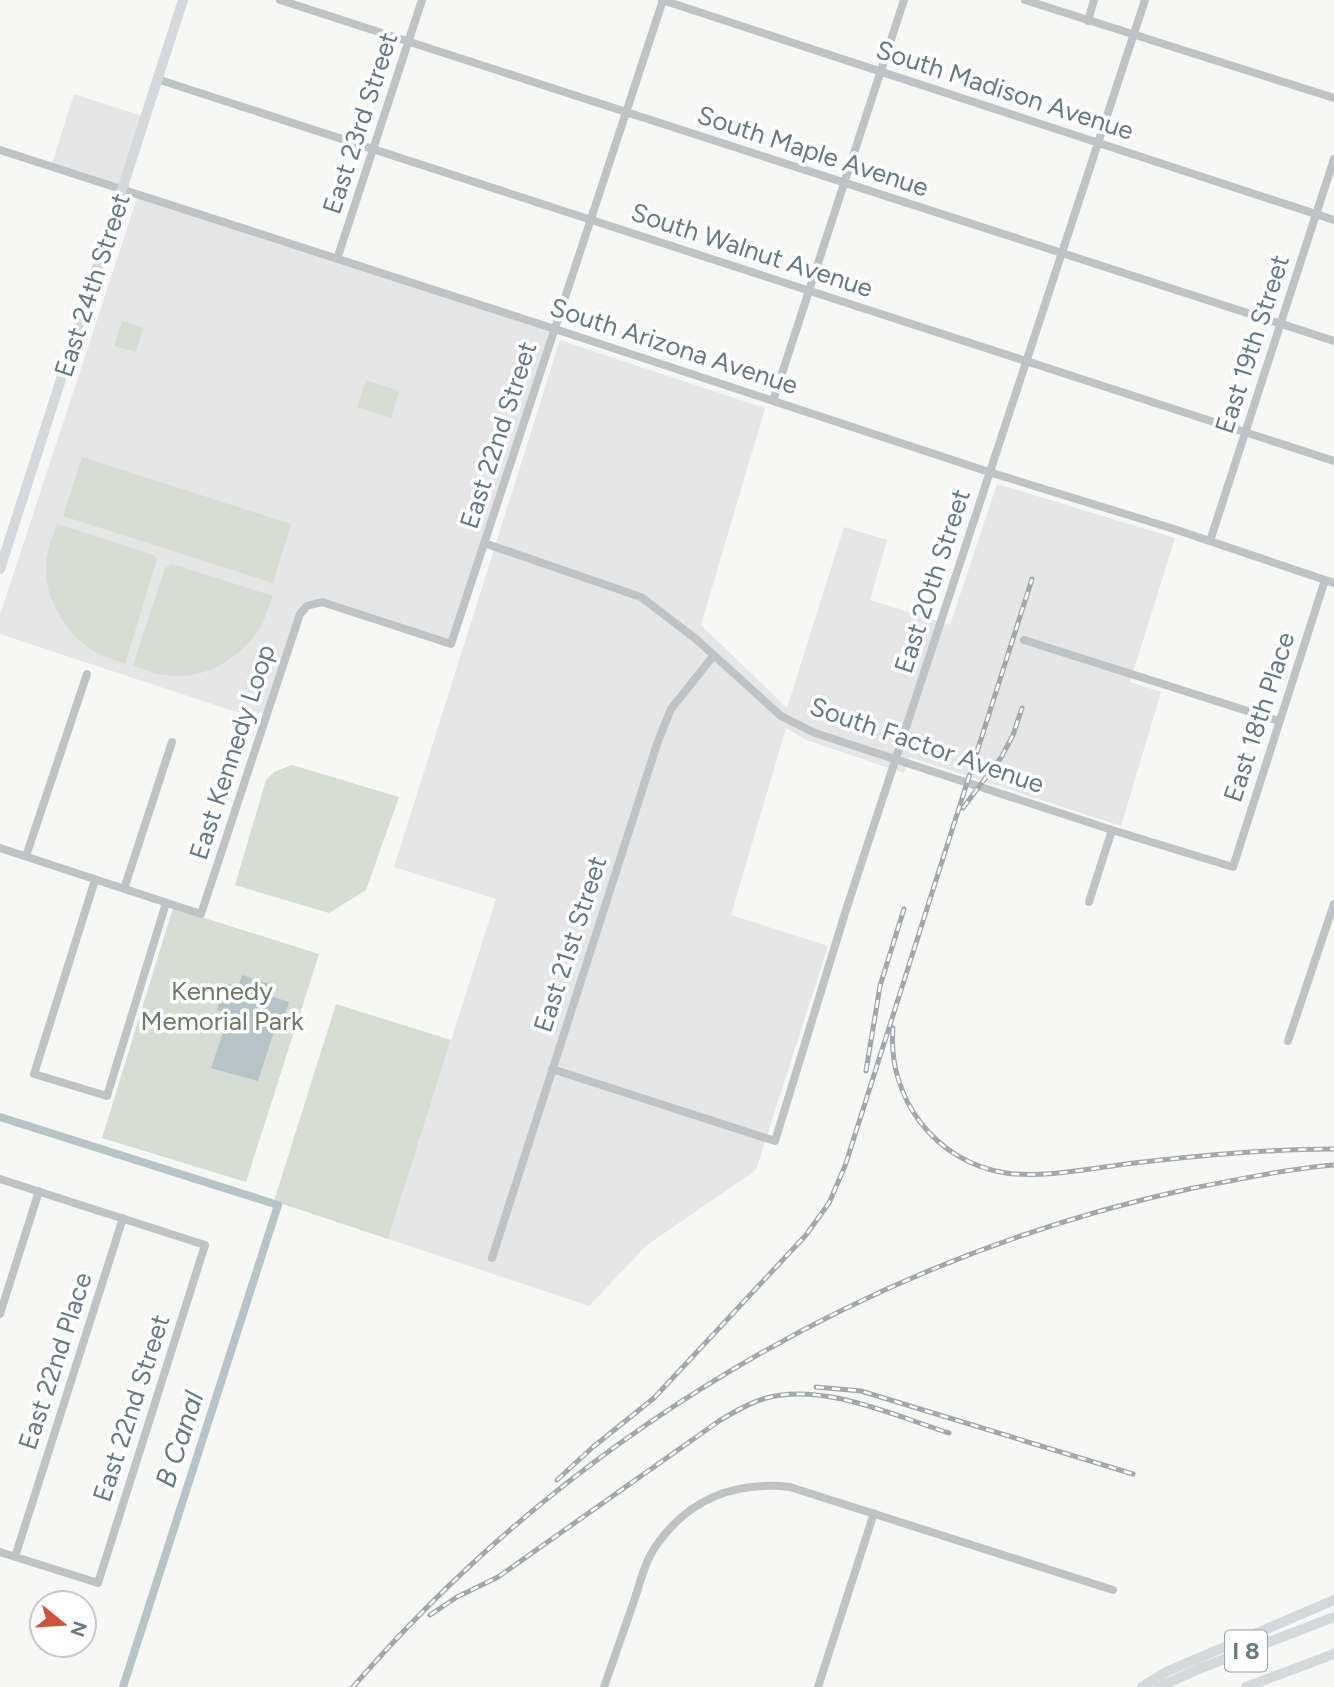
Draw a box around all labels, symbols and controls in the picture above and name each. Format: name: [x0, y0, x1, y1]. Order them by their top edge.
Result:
street label: East 23rd Street: [316, 28, 404, 218]
street label: South Madison Avenue: [872, 33, 1138, 147]
street label: South Maple Avenue: [693, 99, 933, 203]
street label: East 24th Street: [47, 189, 137, 381]
street label: South Walnut Avenue: [627, 196, 877, 304]
street label: East 19th Street: [1208, 250, 1296, 437]
street label: South Arizona Avenue: [546, 291, 802, 401]
street label: East 22nd Street: [453, 337, 543, 533]
street label: East 20th Street: [887, 485, 977, 677]
street label: East 18th Place: [1216, 628, 1302, 806]
street label: East Kennedy Loop: [182, 640, 282, 864]
street label: South Factor Avenue: [806, 690, 1048, 800]
street label: East 21st Street: [526, 852, 614, 1036]
park label: Kennedy Memorial Park: [140, 975, 304, 1037]
street label: East 22nd Place: [11, 1268, 99, 1454]
street label: East 22nd Street: [86, 1310, 176, 1506]
water label: B Canal: [148, 1386, 211, 1491]
north arrow: [28, 1589, 98, 1659]
text: N: [65, 1619, 92, 1640]
road number: I 8: [1225, 1630, 1267, 1672]

